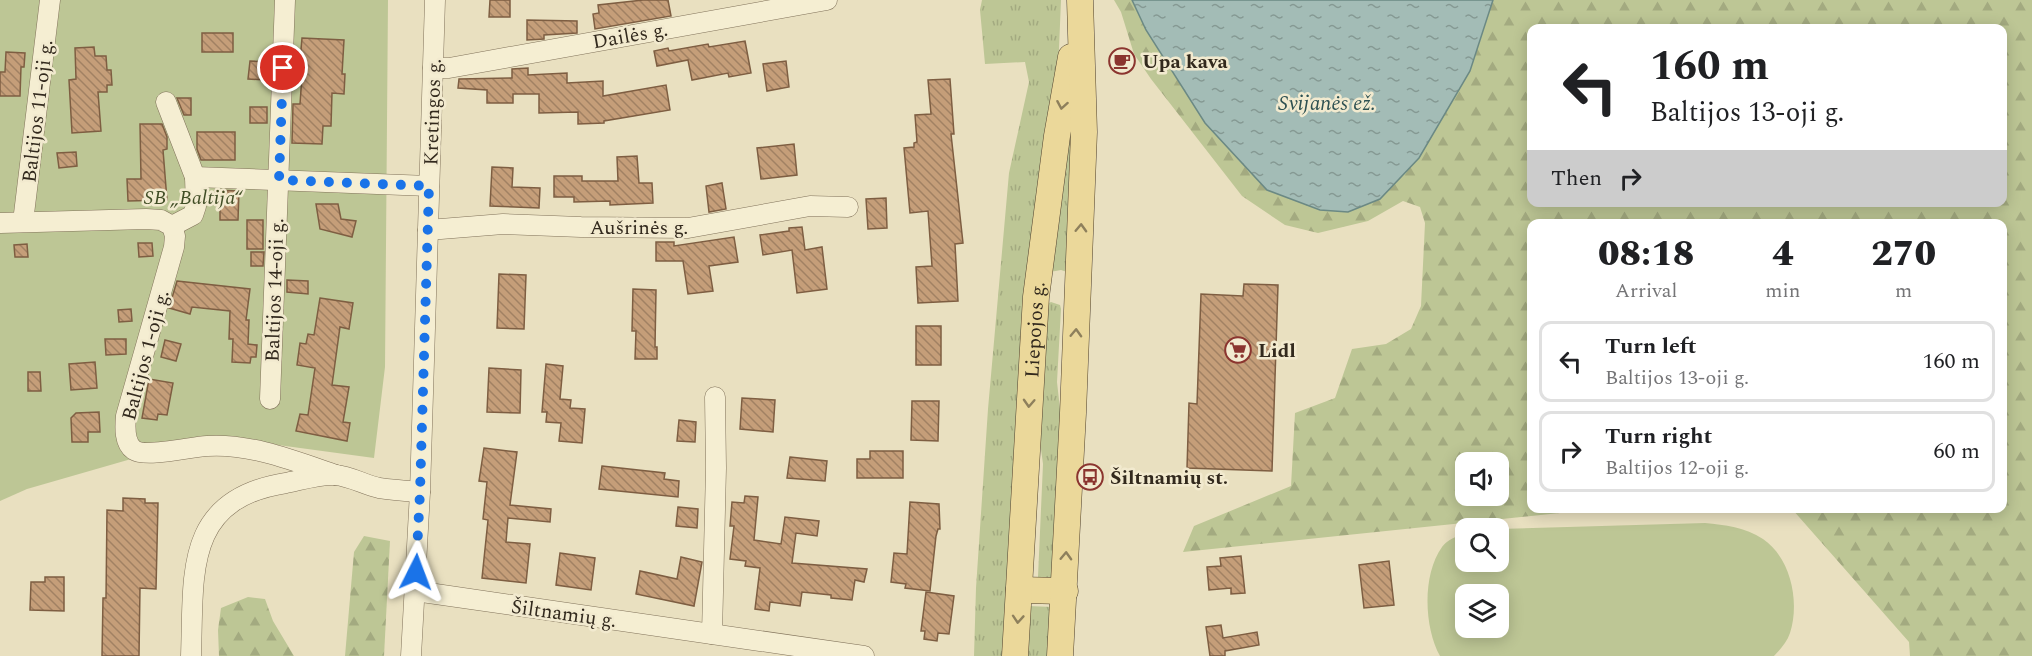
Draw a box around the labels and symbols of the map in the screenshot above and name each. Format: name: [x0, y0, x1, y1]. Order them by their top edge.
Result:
street label: Dailės g.: [590, 15, 670, 57]
street label: Baltijos 11-oji g.: [14, 38, 62, 184]
pin: [257, 42, 308, 93]
cafe icon: Upa kava: [1107, 46, 1137, 76]
place label: Upa kava: [1142, 47, 1228, 77]
street label: Kretingos g.: [416, 58, 450, 166]
water label: Svijanės ež.: [1278, 88, 1376, 120]
one-way arrow: [1057, 101, 1069, 110]
park label: SB „Baltija“: [144, 183, 244, 213]
street label: Aušrinės g.: [590, 213, 688, 243]
street label: Baltijos 14-oji g.: [257, 218, 293, 362]
one-way arrow: [1074, 223, 1087, 232]
street label: Liepojos g.: [1017, 280, 1054, 379]
street label: Baltijos 1-oji g.: [114, 287, 178, 424]
one-way arrow: [1070, 329, 1083, 338]
supermarket icon: Lidl: [1223, 335, 1253, 365]
place label: Lidl: [1258, 336, 1296, 366]
one-way arrow: [1023, 399, 1036, 408]
bus stop icon: Šiltnamių st.: [1075, 462, 1105, 492]
place label: Šiltnamių st.: [1110, 463, 1228, 493]
position arrow: [384, 540, 448, 604]
one-way arrow: [1060, 551, 1073, 560]
street label: Šiltnamių g.: [509, 592, 618, 636]
one-way arrow: [1011, 614, 1024, 623]

